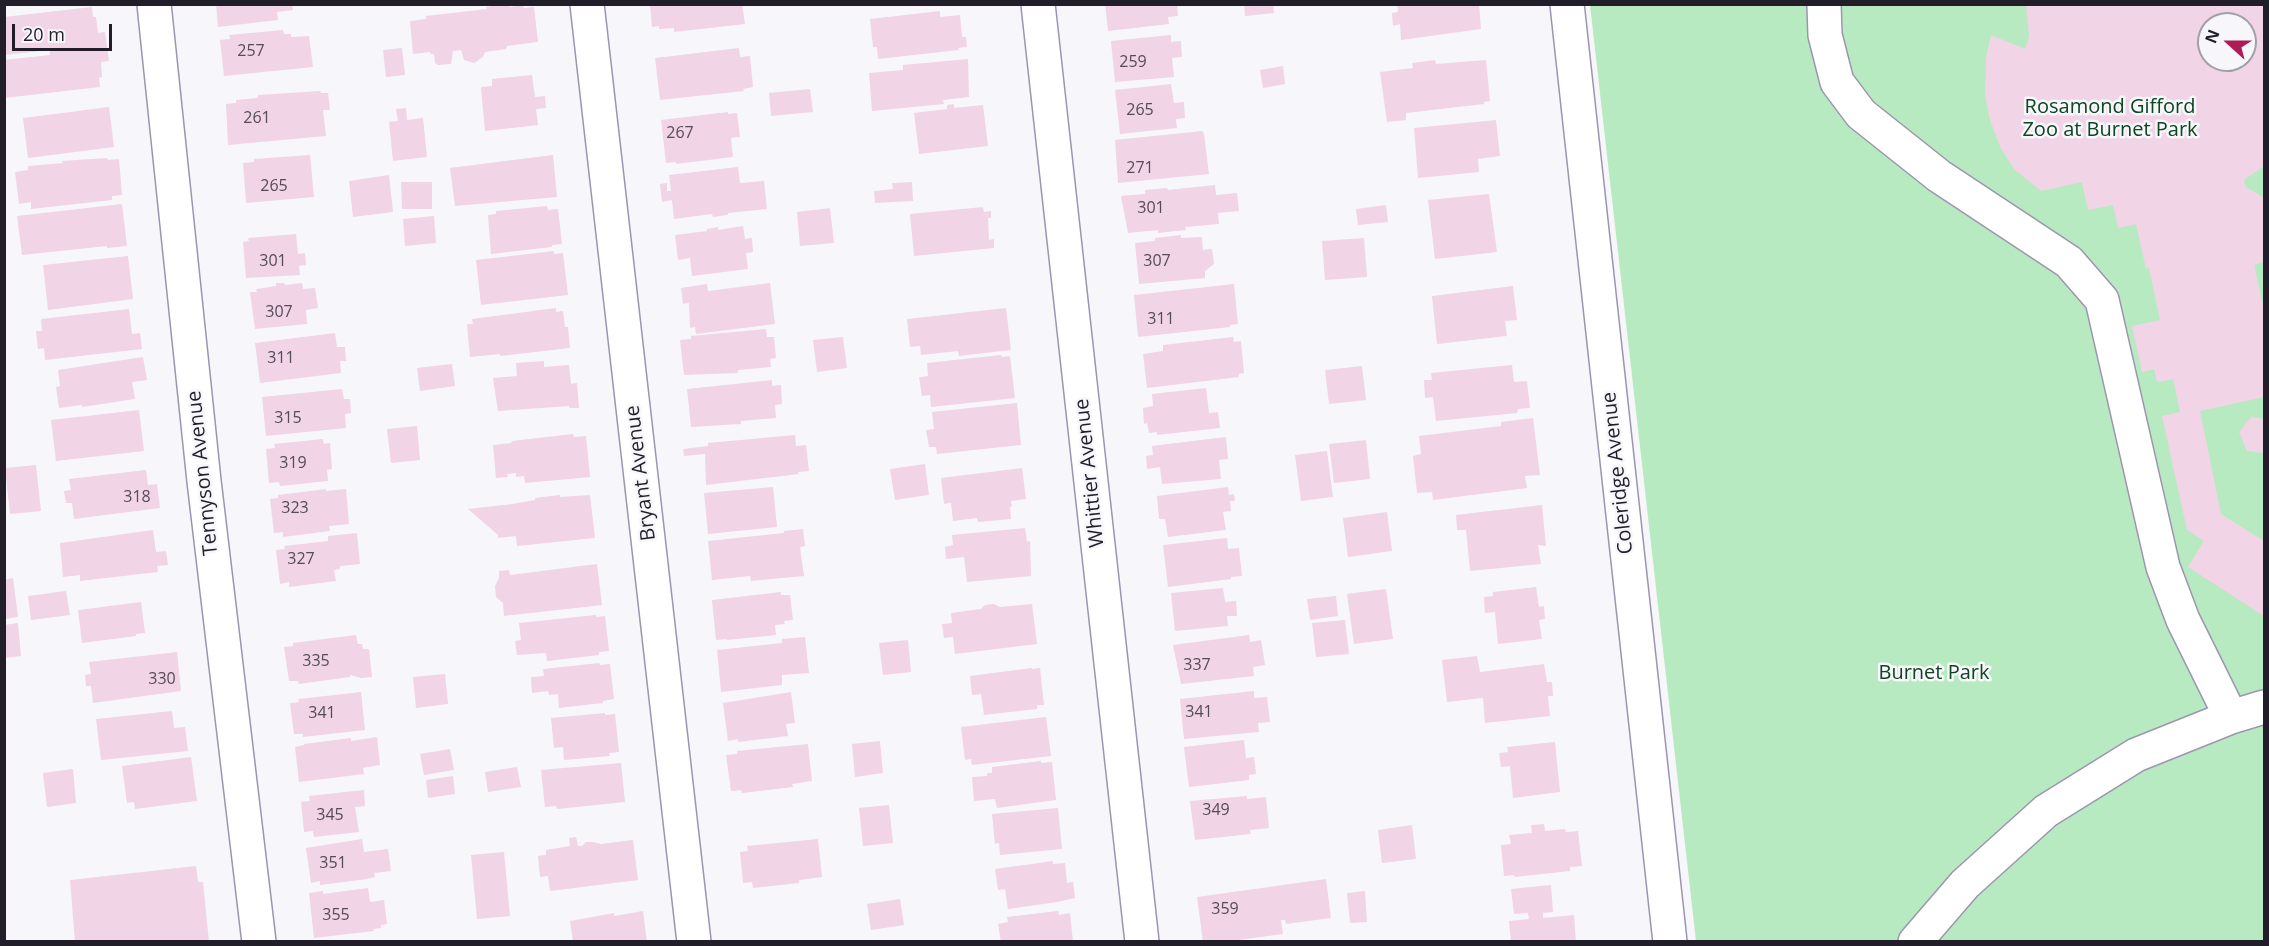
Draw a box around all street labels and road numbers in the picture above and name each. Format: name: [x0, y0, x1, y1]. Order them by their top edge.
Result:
street label: Tennyson Avenue: [182, 389, 224, 557]
street label: Coleridge Avenue: [1598, 391, 1638, 555]
street label: Whittier Avenue: [1070, 397, 1110, 549]
street label: Bryant Avenue: [621, 404, 661, 542]

